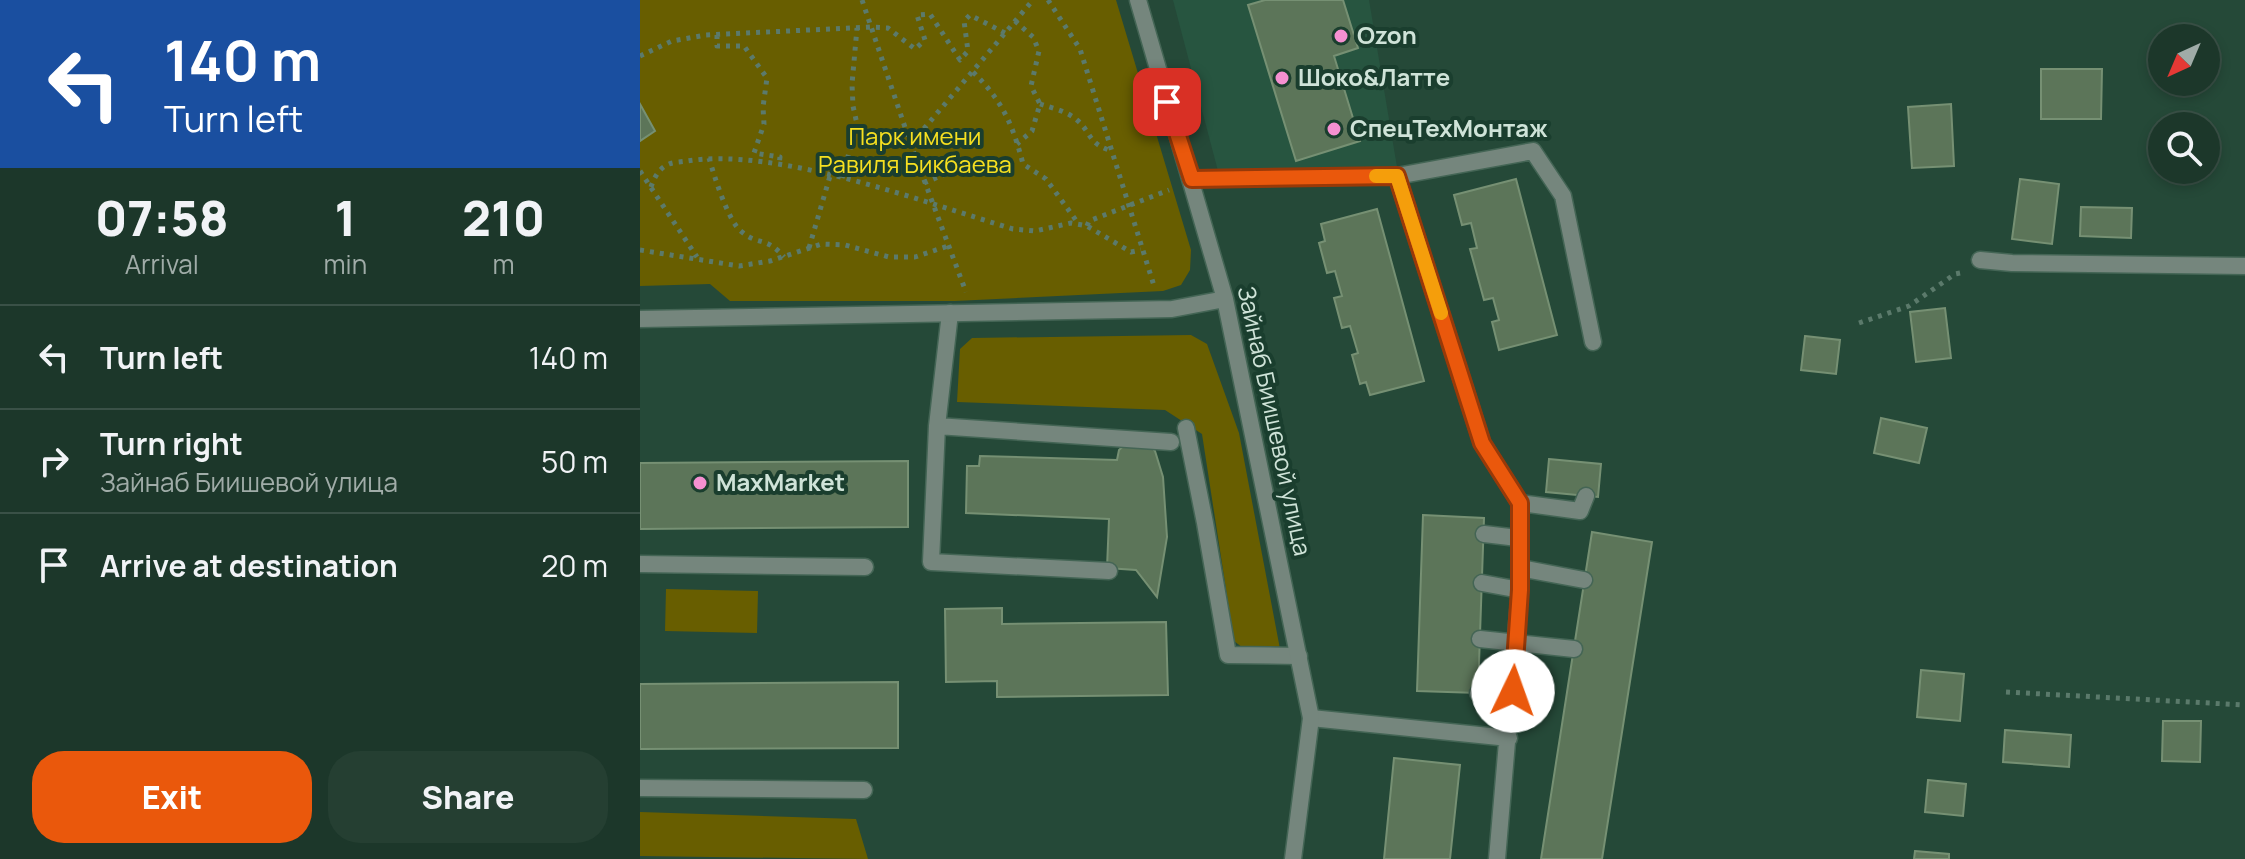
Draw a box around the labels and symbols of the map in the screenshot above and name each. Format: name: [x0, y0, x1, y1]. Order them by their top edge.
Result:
place label: Ozon: [1357, 18, 1417, 51]
north arrow: [2148, 24, 2220, 96]
marker: Ozon: [1332, 27, 1350, 45]
place label: Шоко&Латте: [1298, 60, 1450, 93]
pin: [1133, 68, 1201, 136]
marker: Шоко&Латте: [1273, 69, 1291, 87]
place label: СпецТехМонтаж: [1350, 111, 1548, 144]
park label: Парк имени Равиля Бикбаева: [818, 119, 1012, 180]
marker: СпецТехМонтаж: [1325, 120, 1343, 138]
street label: Зайнаб Биишевой улица: [1231, 283, 1320, 559]
place label: MaxMarket: [716, 465, 845, 498]
marker: MaxMarket: [691, 474, 709, 492]
position arrow: [1471, 649, 1555, 733]

